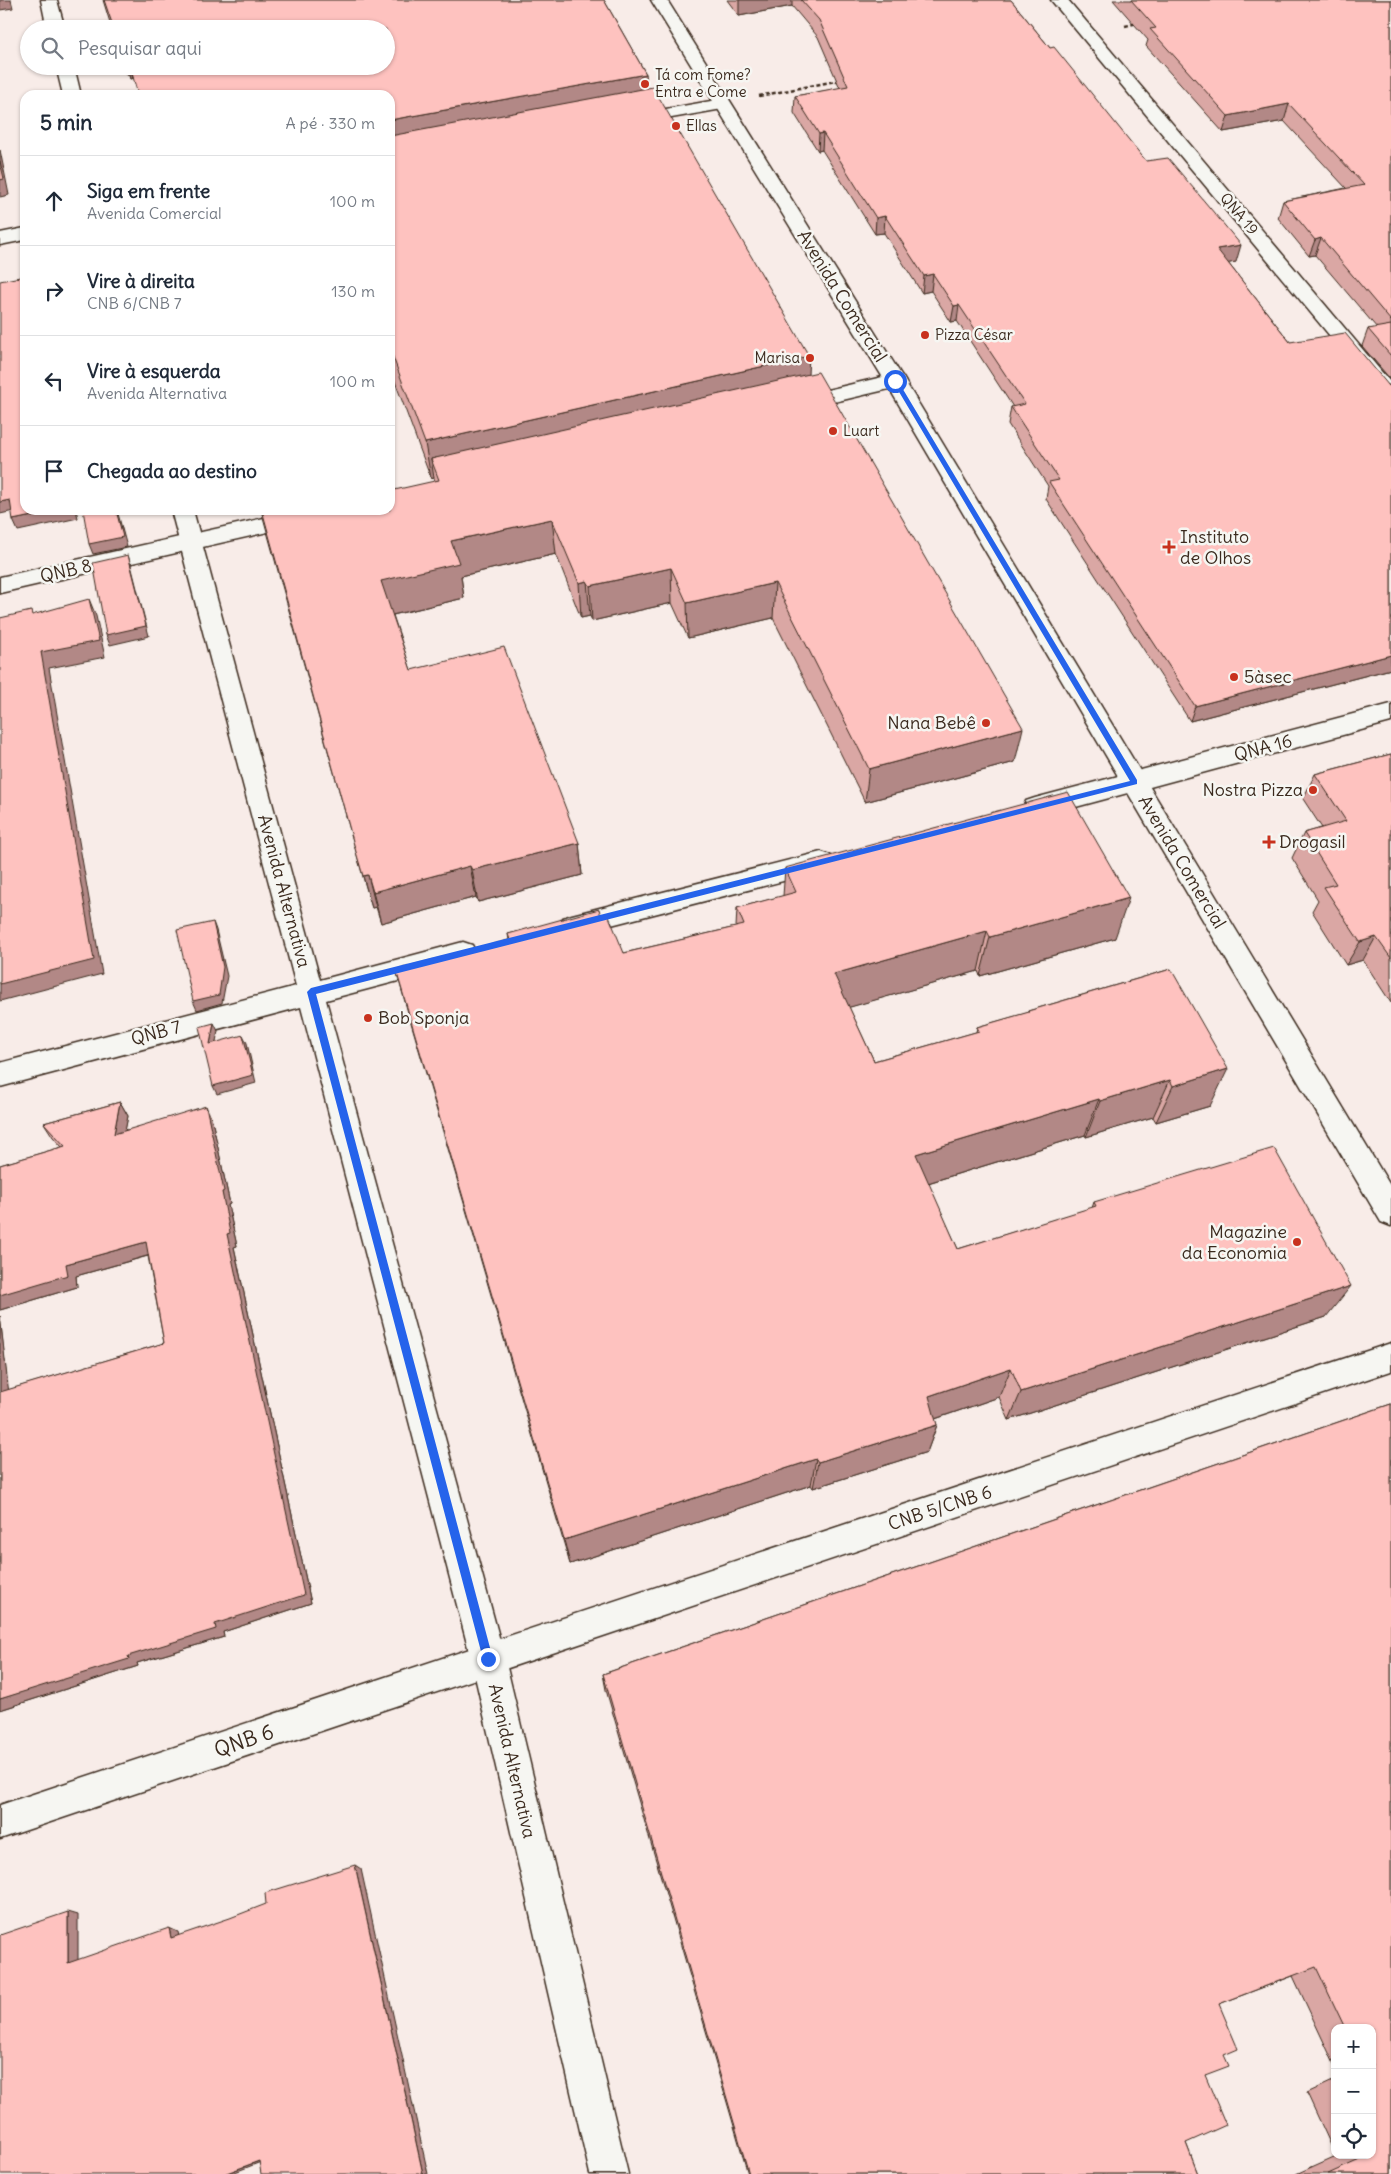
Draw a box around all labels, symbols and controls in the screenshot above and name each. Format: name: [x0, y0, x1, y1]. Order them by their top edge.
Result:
search box: [20, 20, 395, 75]
icon: search: [38, 34, 66, 62]
text: Pesquisar aqui: [78, 36, 202, 60]
place label: Tá com Fome? Entra e Come: [655, 65, 751, 101]
marker: Tá com Fome? Entra e Come: [639, 78, 651, 90]
text: 5 min: [40, 109, 92, 136]
text: A pé · 330 m: [285, 113, 375, 133]
place label: Ellas: [686, 116, 717, 135]
marker: Ellas: [670, 120, 682, 132]
text: Siga em frente: [87, 179, 210, 203]
icon: ahead: [40, 187, 68, 215]
street label: QNA 19: [1216, 189, 1263, 239]
text: 100 m: [330, 191, 375, 211]
text: Avenida Comercial: [87, 203, 222, 223]
street label: Avenida Comercial: [793, 225, 892, 366]
text: Vire à direita: [87, 269, 195, 293]
icon: right: [40, 277, 68, 305]
text: 130 m: [331, 281, 375, 301]
text: CNB 6/CNB 7: [87, 293, 182, 313]
place label: Pizza César: [935, 325, 1013, 344]
marker: Pizza César: [919, 329, 931, 341]
place label: Marisa: [755, 348, 800, 367]
marker: Marisa: [804, 352, 816, 364]
text: Vire à esquerda: [87, 359, 221, 383]
icon: left: [40, 367, 68, 395]
route start: [884, 370, 907, 393]
text: 100 m: [330, 371, 375, 391]
text: Avenida Alternativa: [87, 383, 227, 403]
place label: Luart: [843, 421, 879, 440]
marker: Luart: [827, 425, 839, 437]
icon: arrive: [40, 457, 68, 485]
text: Chegada ao destino: [87, 459, 257, 483]
place label: Instituto de Olhos: [1180, 525, 1251, 569]
marker: Instituto de Olhos: [1162, 540, 1176, 554]
street label: QNB 8: [38, 553, 94, 588]
place label: 5àsec: [1244, 665, 1292, 688]
marker: 5àsec: [1228, 671, 1240, 683]
place label: Nana Bebê: [887, 711, 976, 734]
marker: Nana Bebê: [980, 717, 992, 729]
street label: QNA 16: [1231, 729, 1295, 766]
place label: Nostra Pizza: [1202, 778, 1303, 801]
marker: Nostra Pizza: [1307, 784, 1319, 796]
street label: Avenida Comercial: [1134, 791, 1231, 933]
street label: Avenida Alternativa: [253, 812, 316, 970]
place label: Drogasil: [1279, 830, 1346, 853]
marker: Drogasil: [1263, 836, 1275, 848]
place label: Bob Sponja: [378, 1006, 469, 1029]
marker: Bob Sponja: [362, 1012, 374, 1024]
street label: QNB 7: [128, 1015, 184, 1050]
place label: Magazine da Economia: [1182, 1220, 1287, 1264]
marker: Magazine da Economia: [1291, 1236, 1303, 1248]
street label: CNB 5/CNB 6: [885, 1480, 995, 1535]
route end: [477, 1648, 500, 1671]
street label: Avenida Alternativa: [484, 1681, 541, 1840]
street label: QNB 6: [211, 1718, 277, 1763]
map controls: [1331, 2024, 1376, 2159]
button: +: [1331, 2024, 1376, 2069]
button: −: [1331, 2069, 1376, 2114]
button: locate: [1331, 2114, 1376, 2159]

